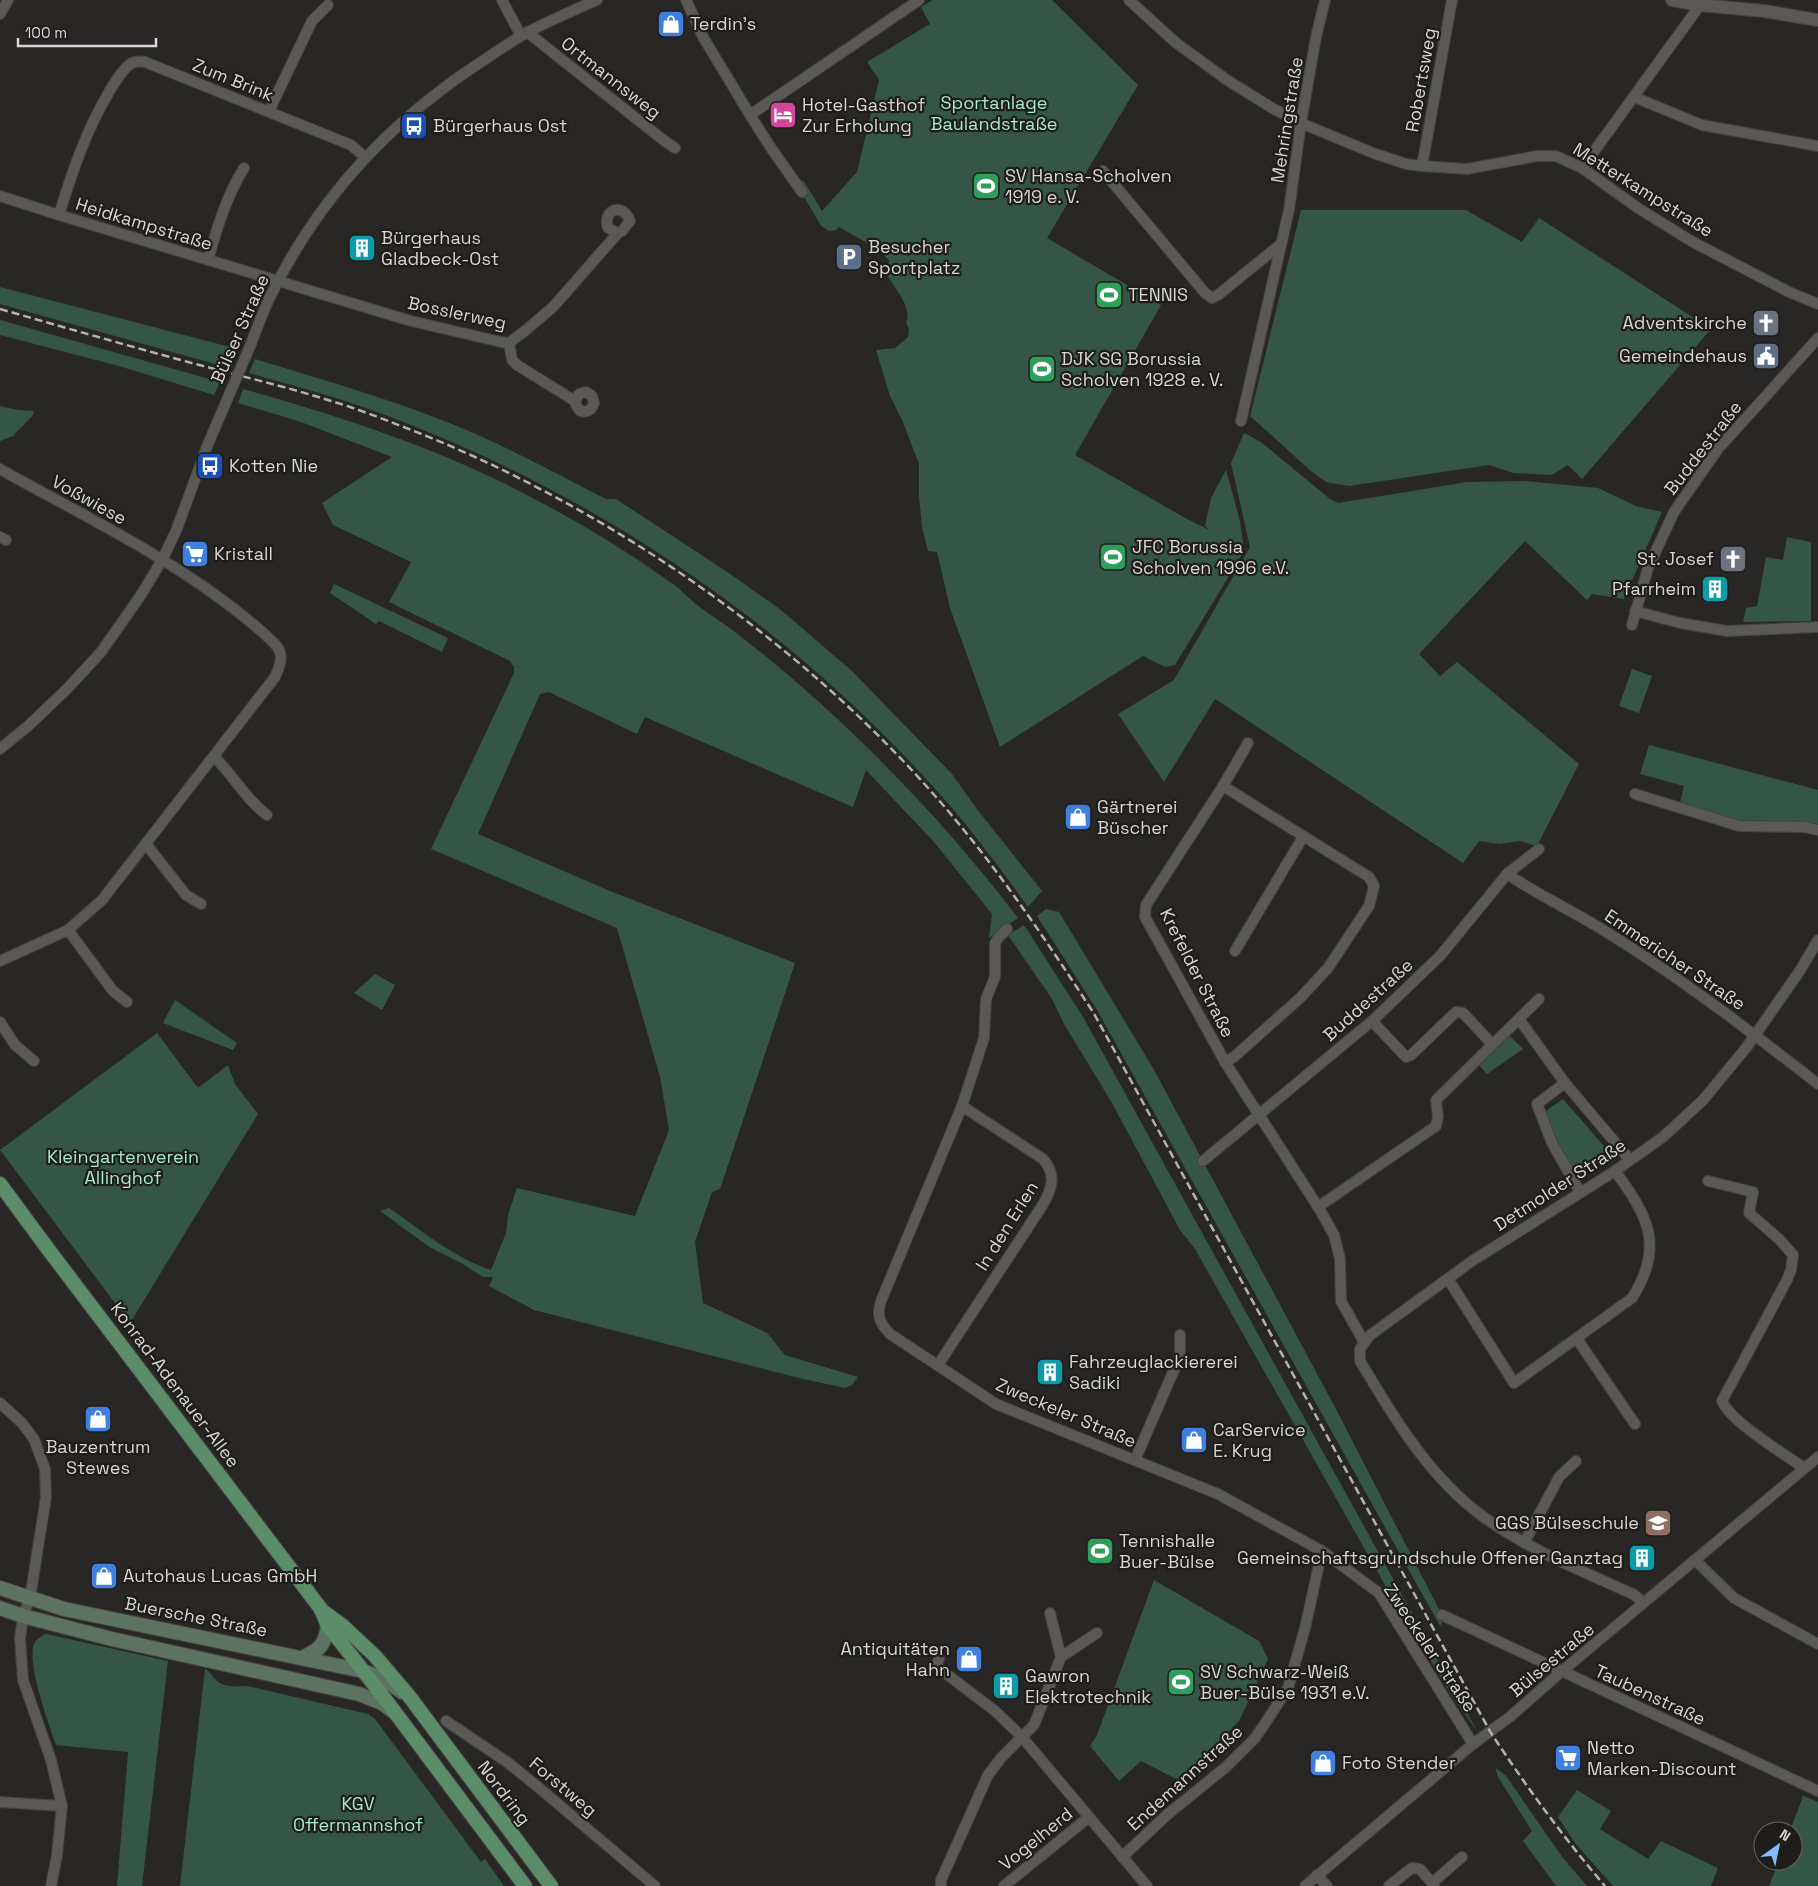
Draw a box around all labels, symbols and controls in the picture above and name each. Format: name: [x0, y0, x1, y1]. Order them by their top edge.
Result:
shop icon: Terdin's: [656, 9, 686, 39]
place label: Terdin's: [690, 12, 756, 35]
scale bar: [18, 15, 155, 47]
text: 100 m: [25, 23, 67, 42]
street label: Robertsweg: [1400, 26, 1441, 134]
street label: Ortmannsweg: [557, 31, 666, 124]
street label: Zum Brink: [189, 53, 277, 106]
street label: Mehringstraße: [1265, 55, 1308, 185]
park label: Sportanlage Baulandstraße: [931, 91, 1057, 135]
place label: Hotel-Gasthof Zur Erholung: [802, 93, 925, 137]
hotel icon: Hotel-Gasthof Zur Erholung: [768, 100, 798, 130]
bus stop icon: Bürgerhaus Ost: [399, 111, 429, 141]
place label: Bürgerhaus Ost: [433, 114, 567, 137]
street label: Metterkampstraße: [1569, 137, 1718, 242]
place label: SV Hansa-Scholven 1919 e. V.: [1005, 164, 1172, 208]
sports icon: SV Hansa-Scholven 1919 e. V.: [971, 171, 1001, 201]
street label: Heidkampstraße: [73, 192, 215, 255]
place label: Bürgerhaus Gladbeck-Ost: [381, 226, 499, 270]
building icon: Bürgerhaus Gladbeck-Ost: [347, 233, 377, 263]
place label: Besucher Sportplatz: [868, 235, 960, 279]
parking icon: Besucher Sportplatz: [834, 242, 864, 272]
street label: Bülser Straße: [205, 271, 274, 387]
sports icon: TENNIS: [1094, 280, 1124, 310]
place label: TENNIS: [1128, 283, 1188, 306]
street label: Bosslerweg: [406, 291, 509, 334]
church icon: Adventskirche: [1751, 308, 1781, 338]
place label: Adventskirche: [1623, 311, 1747, 334]
public building icon: Gemeindehaus: [1751, 341, 1781, 371]
place label: Gemeindehaus: [1619, 344, 1747, 367]
place label: DJK SG Borussia Scholven 1928 e. V.: [1061, 347, 1223, 391]
sports icon: DJK SG Borussia Scholven 1928 e. V.: [1027, 354, 1057, 384]
street label: Buddestraße: [1659, 396, 1746, 499]
bus stop icon: Kotten Nie: [195, 451, 225, 481]
place label: Kotten Nie: [229, 454, 318, 477]
street label: Voßwiese: [48, 470, 131, 530]
place label: JFC Borussia Scholven 1996 e.V.: [1132, 535, 1289, 579]
supermarket icon: Kristall: [180, 539, 210, 569]
place label: Kristall: [214, 542, 273, 565]
sports icon: JFC Borussia Scholven 1996 e.V.: [1098, 542, 1128, 572]
church icon: St. Josef: [1718, 544, 1748, 574]
place label: St. Josef: [1637, 547, 1714, 570]
building icon: Pfarrheim: [1700, 574, 1730, 604]
place label: Pfarrheim: [1612, 577, 1696, 600]
place label: Gärtnerei Büscher: [1097, 795, 1178, 839]
shop icon: Gärtnerei Büscher: [1063, 802, 1093, 832]
street label: Krefelder Straße: [1155, 904, 1240, 1041]
street label: Emmericher Straße: [1600, 904, 1750, 1015]
street label: Buddestraße: [1318, 953, 1417, 1046]
street label: Detmolder Straße: [1489, 1133, 1630, 1236]
park label: Kleingartenverein Allinghof: [47, 1145, 199, 1189]
street label: In den Erlen: [970, 1177, 1043, 1275]
street label: Konrad-Adenauer-Allee: [106, 1297, 245, 1472]
place label: Fahrzeuglackiererei Sadiki: [1069, 1350, 1238, 1394]
building icon: Fahrzeuglackiererei Sadiki: [1035, 1357, 1065, 1387]
street label: Zweckeler Straße: [993, 1373, 1140, 1452]
shop icon: Bauzentrum Stewes: [83, 1404, 113, 1434]
place label: CarService E. Krug: [1213, 1418, 1306, 1462]
shop icon: CarService E. Krug: [1179, 1425, 1209, 1455]
place label: Bauzentrum Stewes: [45, 1435, 151, 1479]
school or university icon: GGS Bülseschule: [1643, 1508, 1673, 1538]
place label: GGS Bülseschule: [1495, 1511, 1639, 1534]
place label: Tennishalle Buer-Bülse: [1119, 1529, 1215, 1573]
sports icon: Tennishalle Buer-Bülse: [1085, 1536, 1115, 1566]
building icon: Gemeinschaftsgrundschule Offener Ganztag: [1627, 1543, 1657, 1573]
place label: Gemeinschaftsgrundschule Offener Ganztag: [1237, 1546, 1623, 1569]
shop icon: Autohaus Lucas GmbH: [89, 1561, 119, 1591]
place label: Autohaus Lucas GmbH: [123, 1564, 317, 1587]
street label: Zweckeler Straße: [1379, 1579, 1482, 1716]
street label: Buersche Straße: [123, 1591, 269, 1642]
street label: Bülsestraße: [1505, 1617, 1599, 1702]
place label: Antiquitäten Hahn: [841, 1637, 950, 1681]
shop icon: Antiquitäten Hahn: [954, 1644, 984, 1674]
street label: Taubenstraße: [1591, 1659, 1709, 1730]
place label: SV Schwarz-Weiß Buer-Bülse 1931 e.V.: [1200, 1660, 1370, 1704]
place label: Gawron Elektrotechnik: [1025, 1664, 1151, 1708]
sports icon: SV Schwarz-Weiß Buer-Bülse 1931 e.V.: [1166, 1667, 1196, 1697]
building icon: Gawron Elektrotechnik: [991, 1671, 1021, 1701]
street label: Endemannstraße: [1122, 1720, 1247, 1836]
place label: Netto Marken-Discount: [1587, 1736, 1737, 1780]
supermarket icon: Netto Marken-Discount: [1553, 1743, 1583, 1773]
shop icon: Foto Stender: [1308, 1748, 1338, 1778]
place label: Foto Stender: [1342, 1751, 1456, 1774]
street label: Forstweg: [525, 1752, 602, 1822]
street label: Nordring: [473, 1756, 536, 1830]
park label: KGV Offermannshof: [293, 1792, 423, 1836]
street label: Vogelherd: [994, 1802, 1077, 1875]
north arrow: [1753, 1821, 1803, 1871]
text: N: [1776, 1825, 1794, 1845]

